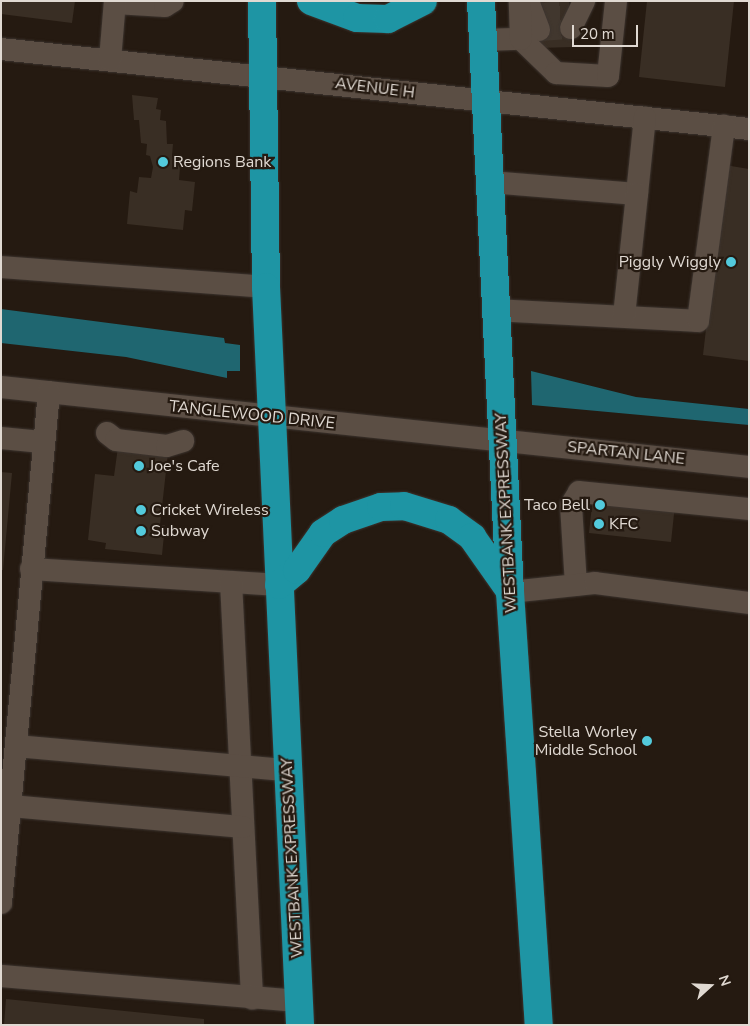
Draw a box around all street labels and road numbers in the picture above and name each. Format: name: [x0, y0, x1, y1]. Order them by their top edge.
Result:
street label: AVENUE H: [334, 74, 416, 102]
street label: TANGLEWOOD DRIVE: [168, 397, 336, 433]
street label: WESTBANK EXPRESSWAY: [491, 412, 521, 614]
street label: SPARTAN LANE: [566, 437, 686, 469]
street label: WESTBANK EXPRESSWAY: [277, 757, 307, 959]

